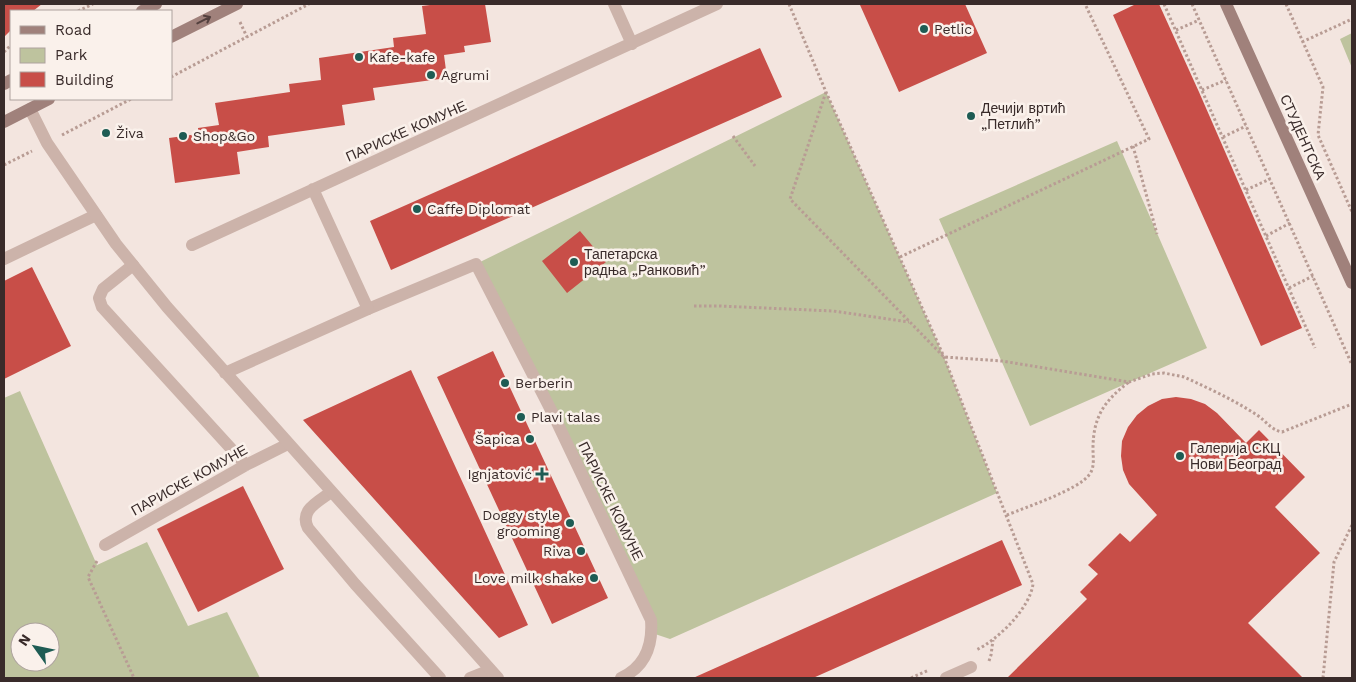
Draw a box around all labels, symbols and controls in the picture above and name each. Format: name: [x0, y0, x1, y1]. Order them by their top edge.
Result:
legend: [10, 10, 172, 100]
one-way arrow: [196, 15, 211, 24]
text: Road: [55, 21, 92, 39]
place label: Petlic: [934, 21, 972, 37]
marker: Petlic: [918, 23, 930, 35]
text: Park: [55, 46, 88, 64]
place label: Kafe-kafe: [369, 49, 435, 65]
marker: Kafe-kafe: [353, 51, 365, 63]
place label: Agrumi: [441, 67, 489, 83]
marker: Agrumi: [425, 69, 437, 81]
text: Building: [55, 71, 113, 89]
street label: СТУДЕНТСКА: [1277, 92, 1329, 183]
street label: ПАРИСКЕ КОМУНЕ: [343, 97, 469, 165]
place label: Дечији вртић „Петлић”: [981, 100, 1066, 132]
marker: Дечији вртић „Петлић”: [965, 110, 977, 122]
place label: Živa: [116, 125, 144, 141]
marker: Živa: [100, 127, 112, 139]
place label: Shop&Go: [193, 128, 255, 144]
marker: Shop&Go: [177, 130, 189, 142]
place label: Caffe Diplomat: [427, 201, 530, 217]
marker: Caffe Diplomat: [411, 203, 423, 215]
place label: Тапетарска радња „Ранковић”: [584, 246, 706, 278]
marker: Тапетарска радња „Ранковић”: [568, 256, 580, 268]
place label: Berberin: [515, 375, 573, 391]
marker: Berberin: [499, 377, 511, 389]
place label: Plavi talas: [531, 409, 600, 425]
marker: Plavi talas: [515, 411, 527, 423]
place label: Šapica: [475, 431, 520, 447]
marker: Šapica: [524, 433, 536, 445]
street label: ПАРИСКЕ КОМУНЕ: [575, 439, 647, 563]
place label: Галерија СКЦ Нови Београд: [1190, 440, 1282, 472]
street label: ПАРИСКЕ КОМУНЕ: [128, 441, 250, 519]
marker: Галерија СКЦ Нови Београд: [1174, 450, 1186, 462]
place label: Ignjatović: [467, 466, 532, 482]
marker: Ignjatović: [536, 468, 548, 480]
place label: Doggy style grooming: [482, 507, 561, 539]
marker: Doggy style grooming: [564, 517, 576, 529]
place label: Riva: [543, 543, 571, 559]
marker: Riva: [575, 545, 587, 557]
place label: Love milk shake: [474, 570, 584, 586]
marker: Love milk shake: [588, 572, 600, 584]
north arrow: [10, 622, 60, 672]
text: N: [15, 631, 34, 649]

